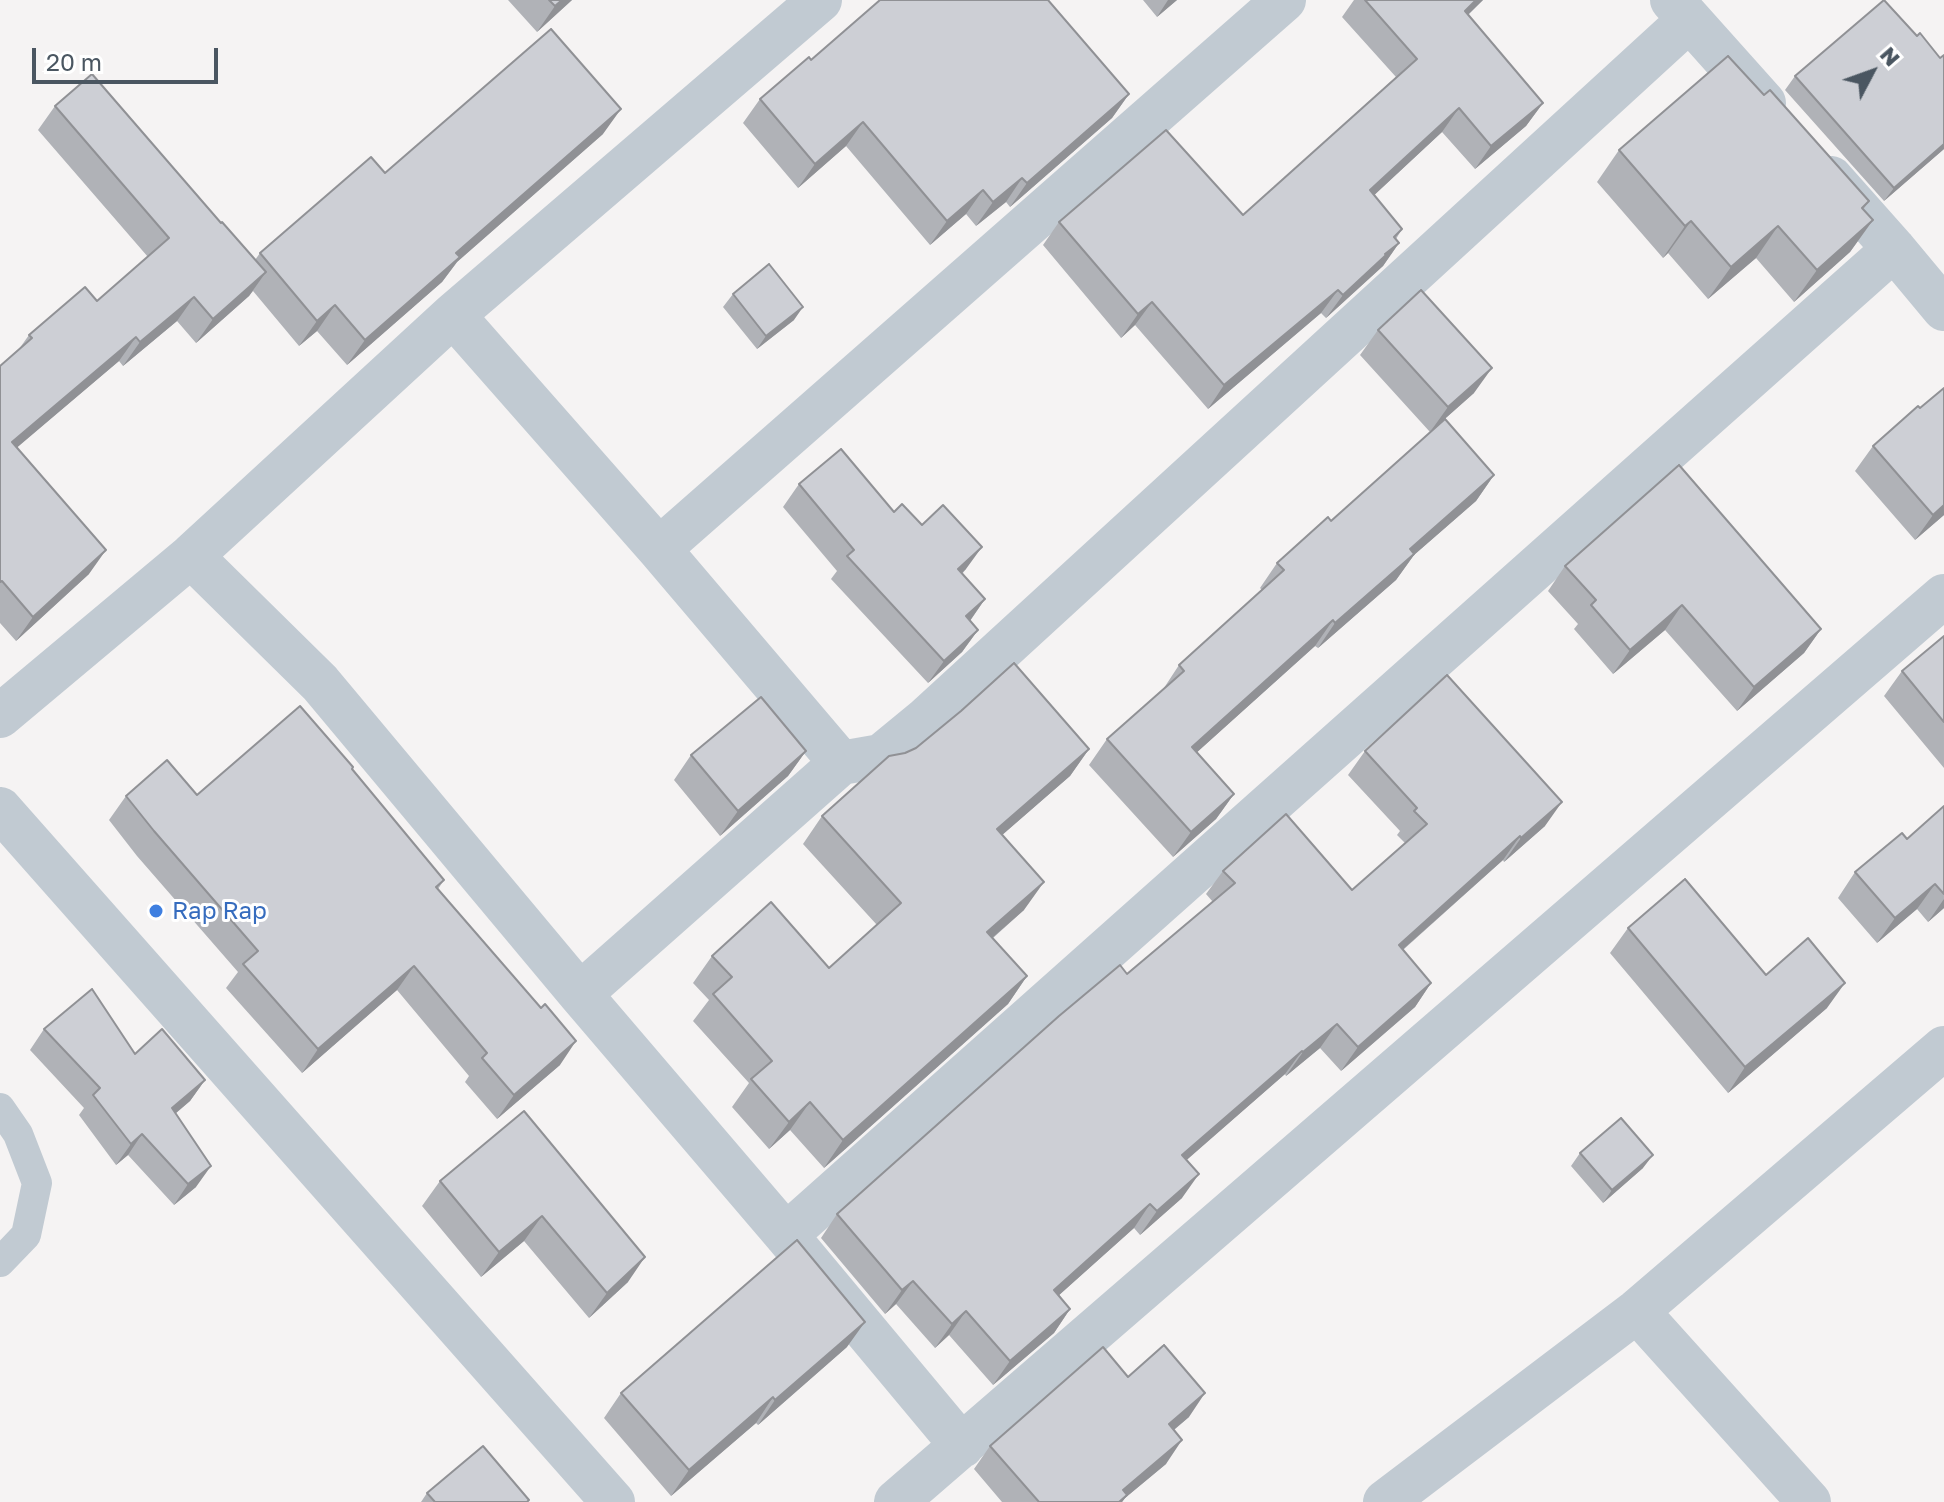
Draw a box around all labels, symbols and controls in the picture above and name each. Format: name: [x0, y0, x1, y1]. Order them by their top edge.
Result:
scale bar: [36, 32, 222, 82]
north arrow: [1832, 32, 1912, 112]
text: N: [1875, 41, 1906, 71]
text: 20 m: [46, 47, 102, 76]
place label: Rap Rap: [172, 897, 267, 925]
marker: Rap Rap: [147, 902, 165, 920]

